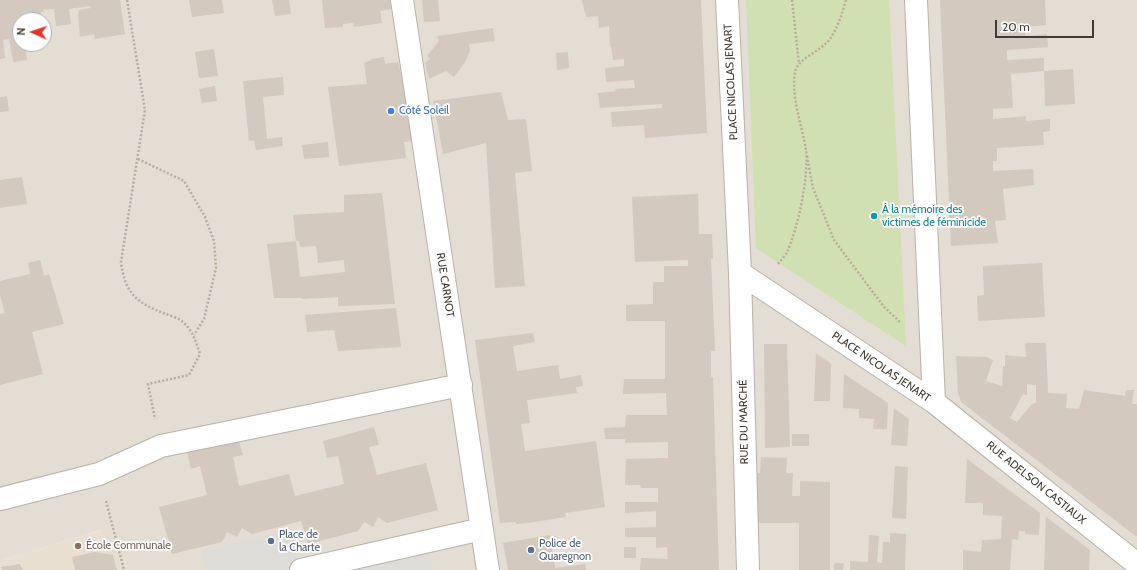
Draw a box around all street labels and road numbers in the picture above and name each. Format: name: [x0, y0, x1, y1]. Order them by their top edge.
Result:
street label: PLACE NICOLAS JENART: [721, 24, 741, 140]
street label: RUE CARNOT: [433, 252, 457, 318]
street label: PLACE NICOLAS JENART: [829, 329, 933, 405]
street label: RUE DU MARCHÉ: [737, 380, 751, 464]
street label: RUE ADELSON CASTIAUX: [984, 439, 1088, 527]

